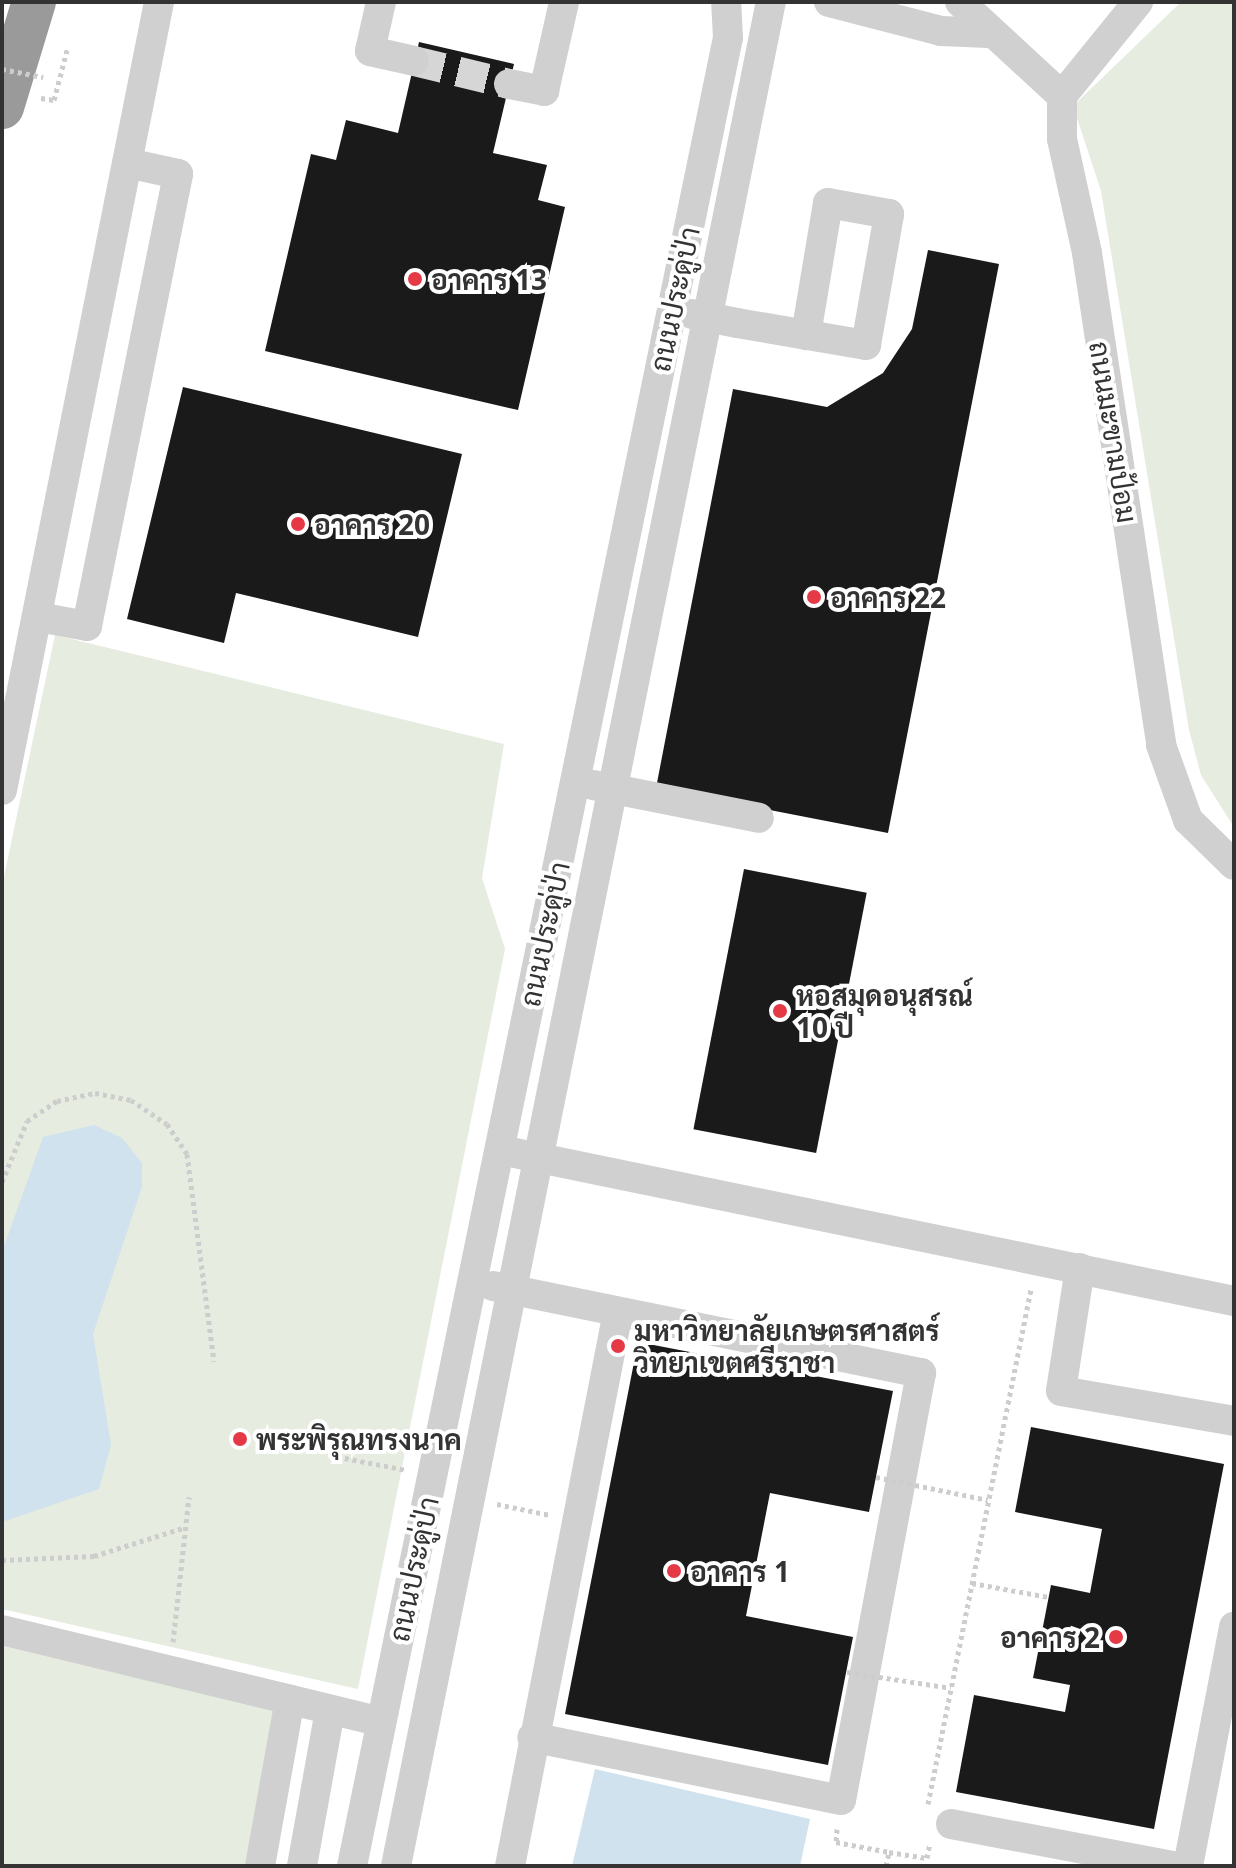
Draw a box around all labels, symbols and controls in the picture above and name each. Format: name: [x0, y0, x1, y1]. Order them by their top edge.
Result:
street label: ถนนประดู่ป่า: [642, 223, 706, 375]
place label: อาคาร 13: [431, 262, 547, 296]
marker: อาคาร 13: [406, 270, 424, 288]
street label: ถนนมะขามป้อม: [1083, 339, 1145, 525]
place label: อาคาร 20: [314, 507, 430, 541]
marker: อาคาร 20: [289, 515, 307, 533]
place label: อาคาร 22: [830, 580, 946, 614]
marker: อาคาร 22: [805, 588, 823, 606]
street label: ถนนประดู่ป่า: [512, 858, 576, 1010]
place label: หอสมุดอนุสรณ์ 10 ปี: [796, 978, 973, 1044]
marker: หอสมุดอนุสรณ์ 10 ปี: [771, 1002, 789, 1020]
place label: มหาวิทยาลัยเกษตรศาสตร์ วิทยาเขตศรีราชา: [634, 1313, 939, 1379]
marker: มหาวิทยาลัยเกษตรศาสตร์ วิทยาเขตศรีราชา: [609, 1337, 627, 1355]
place label: พระพิรุณทรงนาค: [256, 1422, 462, 1456]
marker: พระพิรุณทรงนาค: [231, 1430, 249, 1448]
street label: ถนนประดู่ป่า: [381, 1493, 445, 1645]
place label: อาคาร 1: [690, 1554, 790, 1588]
marker: อาคาร 1: [665, 1562, 683, 1580]
place label: อาคาร 2: [1000, 1620, 1100, 1654]
marker: อาคาร 2: [1107, 1628, 1125, 1646]

